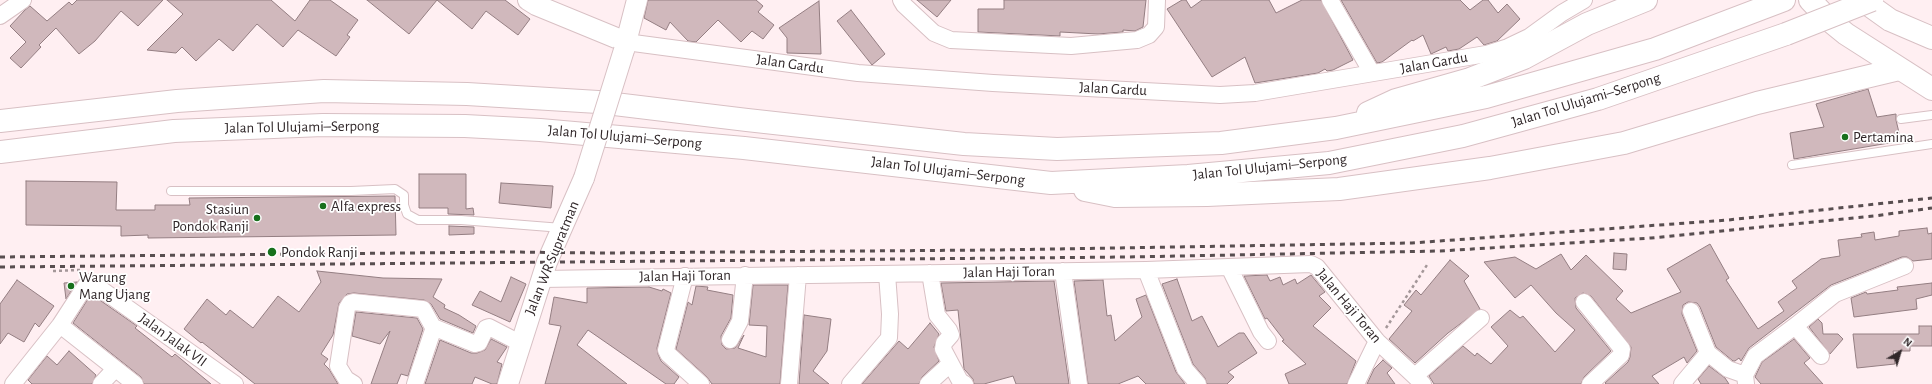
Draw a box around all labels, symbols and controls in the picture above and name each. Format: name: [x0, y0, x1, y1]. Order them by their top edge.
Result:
street label: Jalan Gardu: [1399, 48, 1469, 78]
street label: Jalan Gardu: [755, 50, 825, 78]
street label: Jalan Tol Ulujami–Serpong: [1509, 69, 1663, 131]
street label: Jalan Gardu: [1079, 78, 1147, 100]
street label: Jalan Tol Ulujami–Serpong: [225, 117, 379, 137]
street label: Jalan Tol Ulujami–Serpong: [547, 121, 703, 153]
place label: Pertamina: [1853, 128, 1914, 146]
marker: Pertamina: [1840, 132, 1850, 142]
street label: Jalan Tol Ulujami–Serpong: [1192, 150, 1348, 184]
street label: Jalan Tol Ulujami–Serpong: [870, 153, 1026, 189]
place label: Alfa express: [331, 197, 401, 215]
street label: Jalan WR Supratman: [521, 198, 583, 318]
place label: Stasiun Pondok Ranji: [172, 200, 249, 235]
marker: Alfa express: [318, 201, 328, 211]
marker: Stasiun Pondok Ranji: [252, 213, 262, 223]
place label: Pondok Ranji: [281, 243, 358, 261]
marker: Pondok Ranji: [266, 246, 278, 258]
street label: Jalan Haji Toran: [963, 262, 1055, 282]
street label: Jalan Haji Toran: [1313, 265, 1385, 347]
street label: Jalan Haji Toran: [639, 266, 731, 286]
place label: Warung Mang Ujang: [79, 268, 150, 303]
marker: Warung Mang Ujang: [66, 281, 76, 291]
street label: Jalan Jalak VII: [135, 309, 211, 371]
north arrow: [1880, 332, 1920, 372]
text: N: [1901, 335, 1914, 349]

